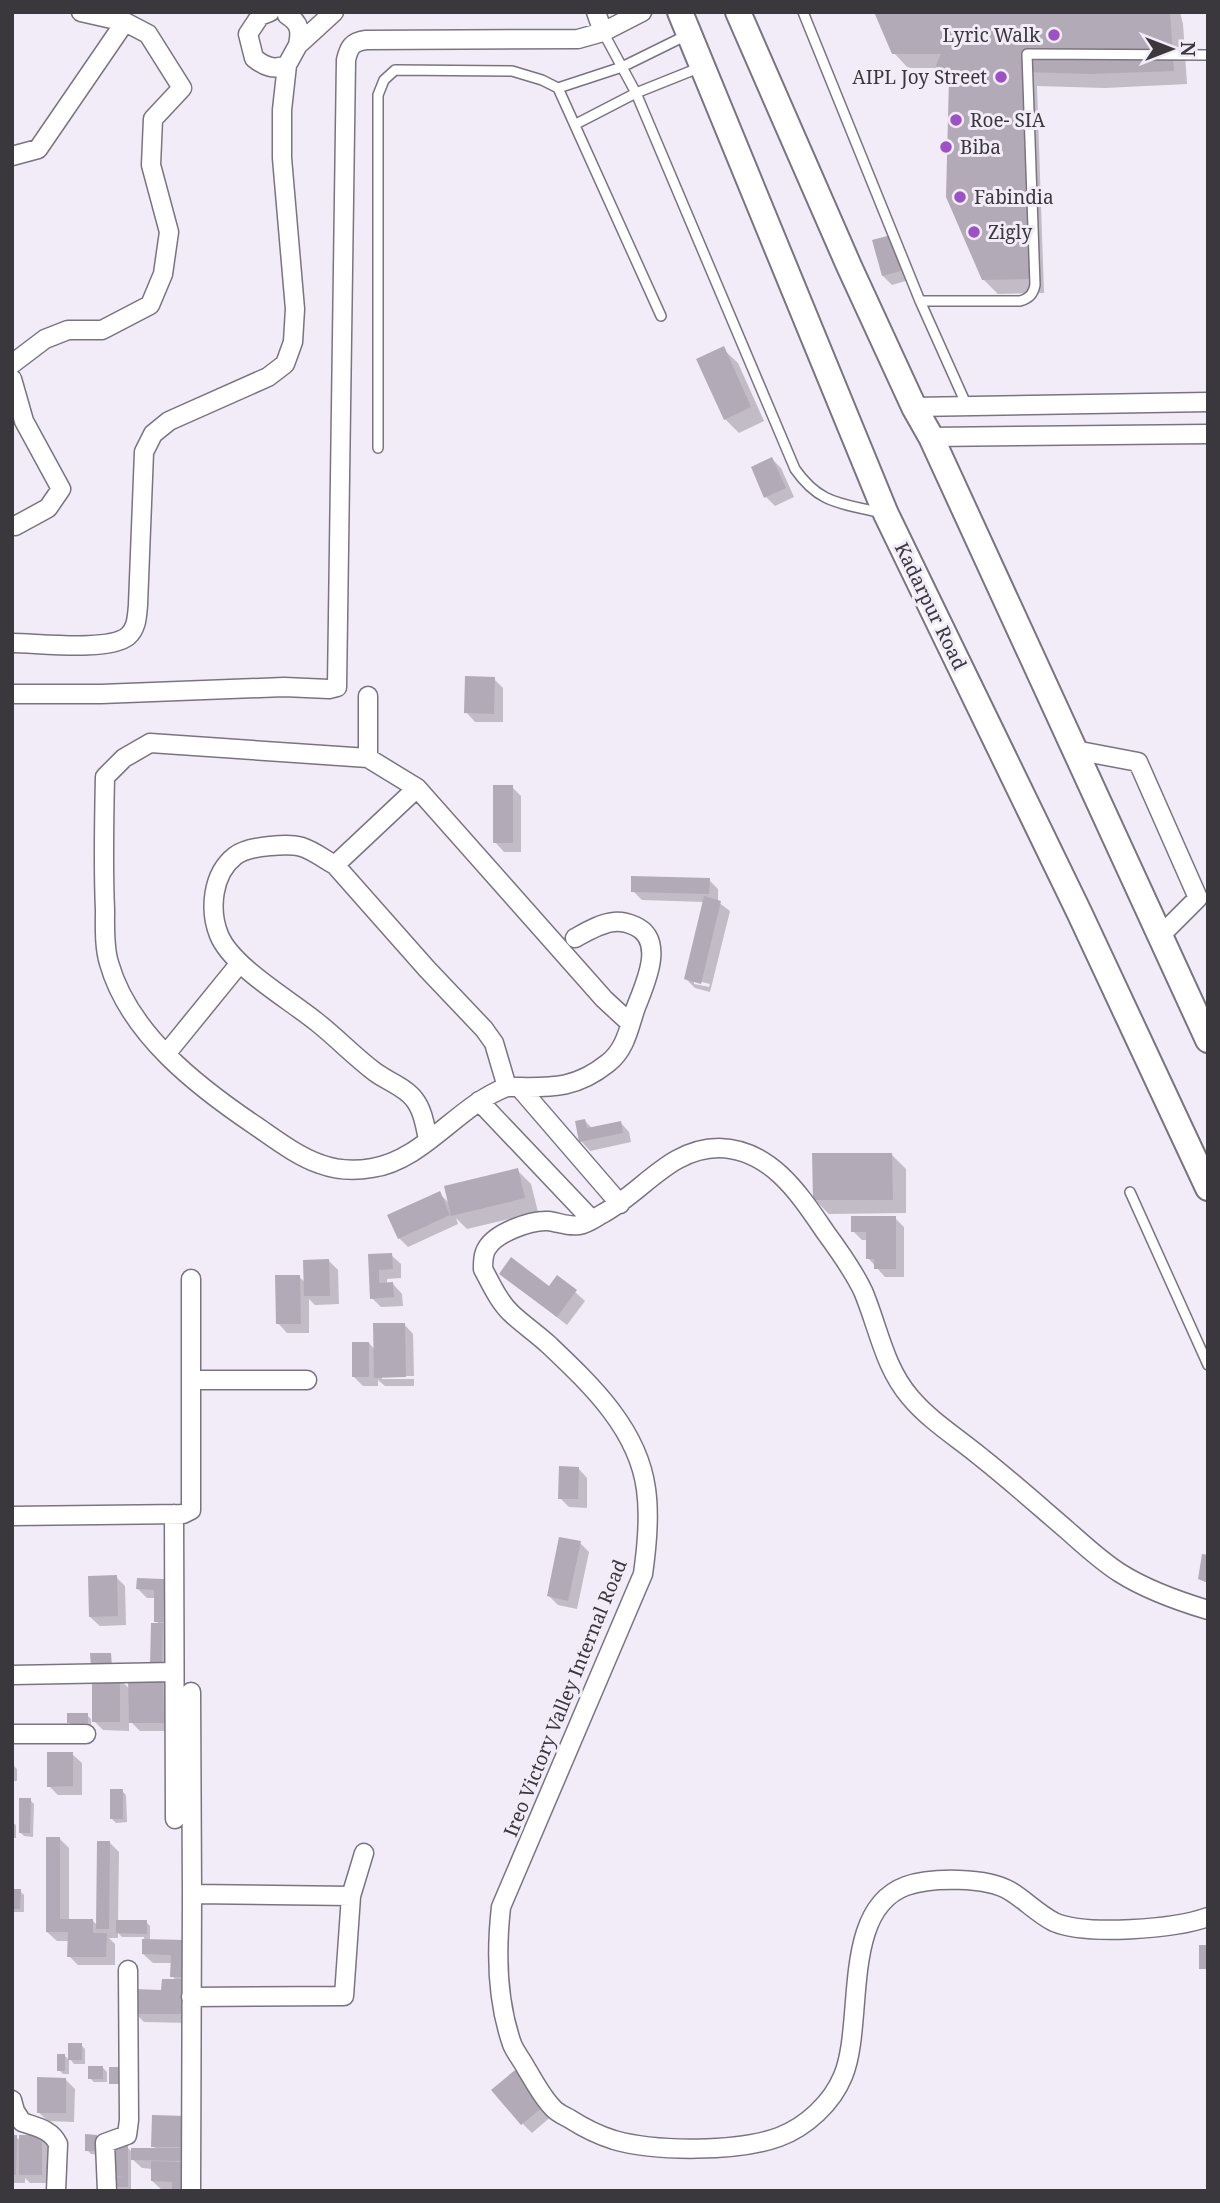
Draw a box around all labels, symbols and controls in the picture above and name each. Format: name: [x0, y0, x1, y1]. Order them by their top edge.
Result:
north arrow: [1136, 14, 1206, 84]
place label: Lyric Walk: [942, 22, 1041, 48]
marker: Lyric Walk: [1046, 27, 1062, 43]
text: N: [1175, 42, 1201, 57]
place label: AIPL Joy Street: [852, 64, 987, 90]
marker: AIPL Joy Street: [993, 69, 1009, 85]
place label: Roe- SIA: [970, 107, 1046, 133]
marker: Roe- SIA: [948, 112, 964, 128]
place label: Biba: [960, 134, 1001, 160]
marker: Biba: [938, 139, 954, 155]
place label: Fabindia: [974, 184, 1054, 210]
marker: Fabindia: [952, 189, 968, 205]
place label: Zigly: [988, 219, 1032, 245]
marker: Zigly: [966, 224, 982, 240]
street label: Kadarpur Road: [889, 538, 973, 674]
street label: Ireo Victory Valley Internal Road: [497, 1555, 633, 1841]

